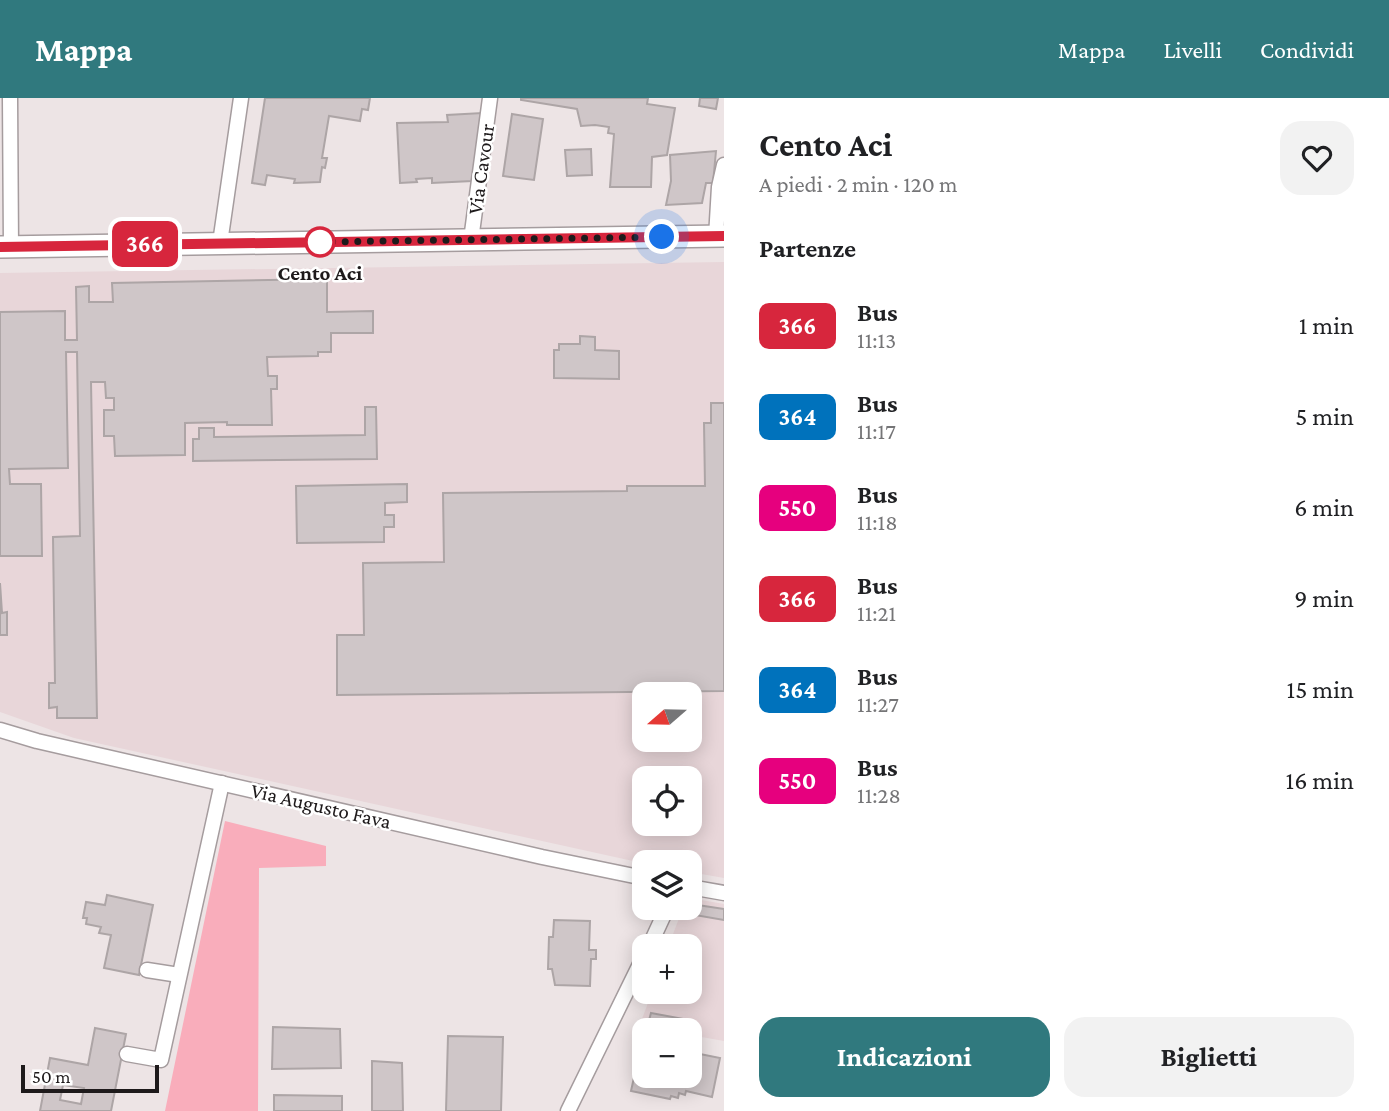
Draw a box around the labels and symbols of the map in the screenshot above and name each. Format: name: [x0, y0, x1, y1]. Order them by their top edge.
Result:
street label: Via Cavour: [463, 122, 499, 216]
your location: [644, 219, 679, 254]
line badge: 366: [105, 221, 185, 267]
marker: Cento Aci: [305, 227, 335, 257]
place label: Cento Aci: [278, 261, 362, 285]
north arrow: [632, 682, 702, 752]
street label: Via Augusto Fava: [249, 778, 394, 834]
scale bar: [21, 1062, 159, 1094]

